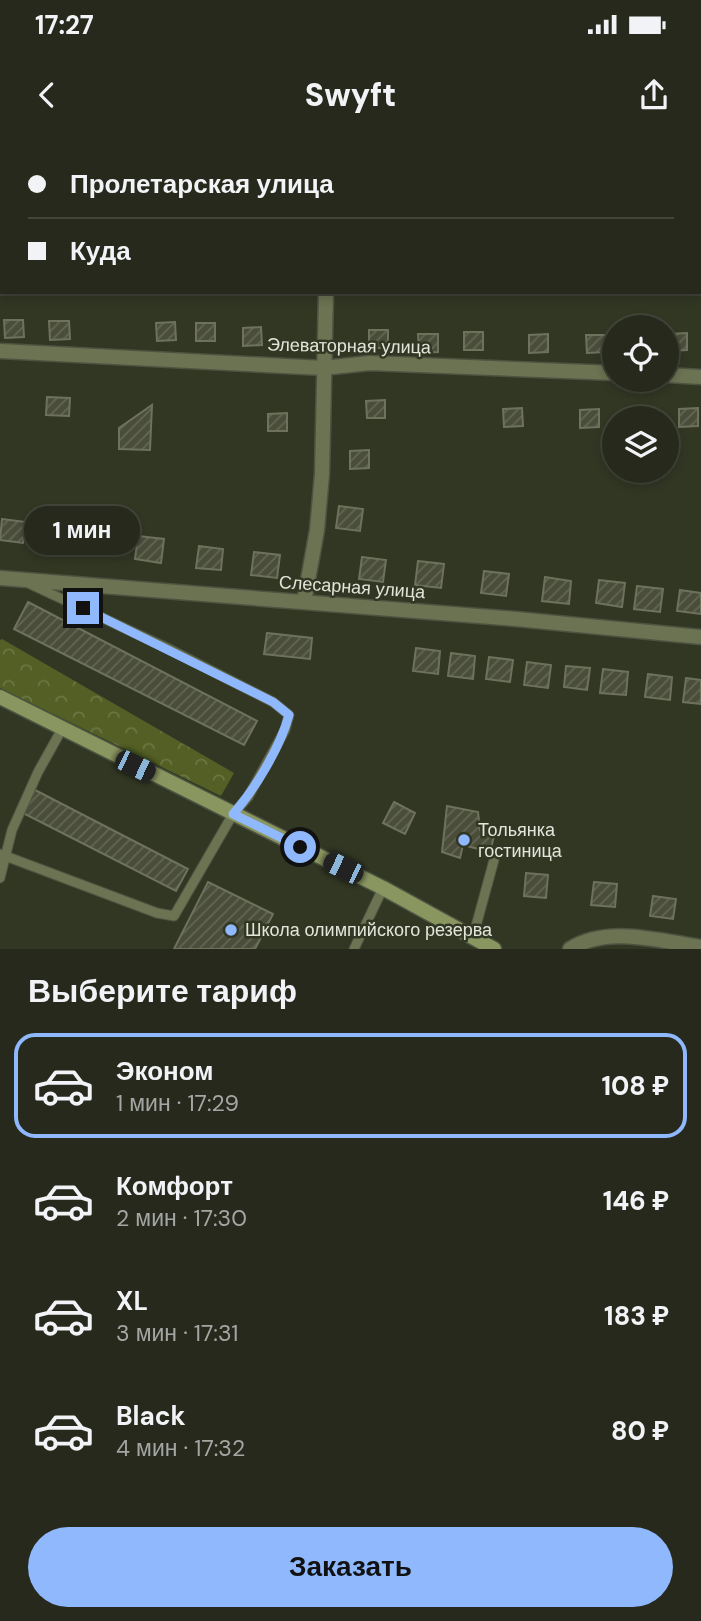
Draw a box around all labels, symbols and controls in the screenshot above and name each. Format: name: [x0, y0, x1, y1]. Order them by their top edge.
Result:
text: 17:27: [35, 8, 94, 42]
text: Swyft: [305, 74, 396, 116]
icon: back: [28, 76, 66, 114]
icon: share: [635, 76, 673, 114]
text: Пролетарская улица: [70, 167, 334, 201]
text: Куда: [70, 234, 131, 268]
map controls: [602, 315, 679, 483]
button: locate: [602, 315, 679, 392]
street label: Элеваторная улица: [267, 333, 432, 359]
button: layers: [602, 406, 679, 483]
callout: 1 мин: [25, 506, 141, 556]
text: 1 мин: [53, 515, 111, 545]
street label: Слесарная улица: [278, 570, 427, 604]
route end: [67, 592, 99, 624]
car: [112, 747, 159, 785]
place label: Тольянка гостиница: [478, 818, 563, 863]
route start: [284, 831, 316, 863]
marker: Тольянка гостиница: [456, 832, 472, 848]
car: [320, 849, 367, 887]
place label: Школа олимпийского резерва: [245, 918, 493, 942]
marker: Школа олимпийского резерва: [223, 922, 239, 938]
text: Выберите тариф: [28, 970, 297, 1012]
icon: car: [32, 1054, 95, 1117]
text: Эконом: [116, 1054, 214, 1088]
text: 108 ₽: [601, 1069, 669, 1103]
text: 1 мин · 17:29: [116, 1088, 239, 1118]
icon: car: [32, 1169, 95, 1232]
text: Комфорт: [116, 1169, 233, 1203]
text: 146 ₽: [603, 1184, 669, 1218]
text: 2 мин · 17:30: [116, 1203, 247, 1233]
icon: car: [32, 1284, 95, 1347]
text: XL: [116, 1284, 148, 1318]
text: 183 ₽: [604, 1299, 669, 1333]
text: 3 мин · 17:31: [116, 1318, 238, 1348]
icon: car: [32, 1399, 95, 1462]
text: Black: [116, 1399, 186, 1433]
text: 80 ₽: [611, 1414, 669, 1448]
text: 4 мин · 17:32: [116, 1433, 245, 1463]
button: Заказать: [28, 1527, 673, 1607]

